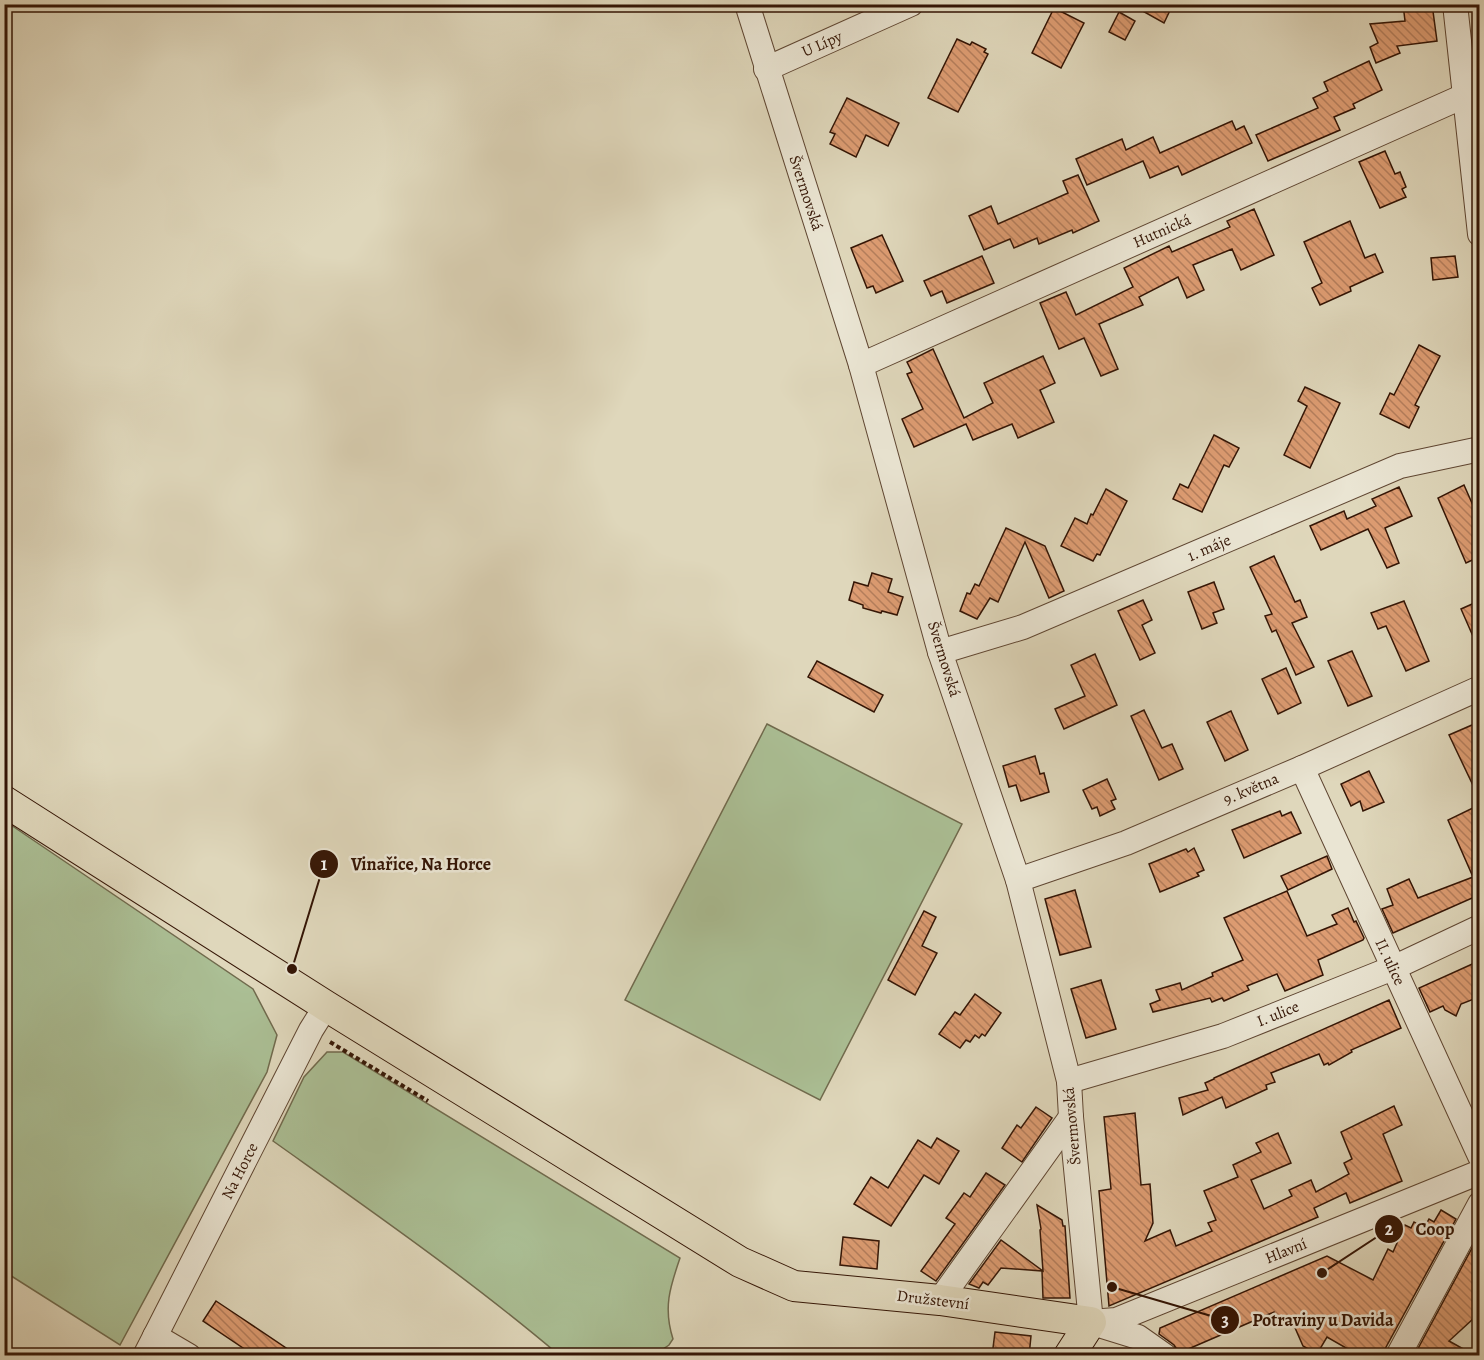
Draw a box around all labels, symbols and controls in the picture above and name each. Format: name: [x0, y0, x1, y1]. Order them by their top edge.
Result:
street label: U Lípy: [798, 25, 846, 63]
street label: Švermovská: [783, 153, 829, 234]
street label: Hutnická: [1130, 208, 1195, 253]
street label: 1. máje: [1184, 529, 1234, 567]
street label: Švermovská: [922, 618, 966, 700]
street label: 9. května: [1220, 767, 1283, 811]
callout: Vinařice, Na Horce: [309, 846, 503, 882]
text: 1: [321, 852, 328, 876]
text: Vinařice, Na Horce: [350, 852, 491, 876]
street label: II. ulice: [1370, 935, 1410, 989]
street label: I. ulice: [1254, 996, 1302, 1032]
street label: Švermovská: [1058, 1086, 1086, 1166]
street label: Na Horce: [216, 1139, 264, 1203]
callout: Coop: [1374, 1211, 1467, 1247]
text: 2: [1385, 1217, 1394, 1241]
text: Coop: [1415, 1217, 1455, 1241]
street label: Hlavní: [1262, 1233, 1310, 1269]
street label: Družstevní: [896, 1285, 970, 1315]
callout: Potraviny u Davida: [1210, 1302, 1406, 1338]
text: 3: [1221, 1308, 1229, 1332]
text: Potraviny u Davida: [1252, 1308, 1394, 1332]

